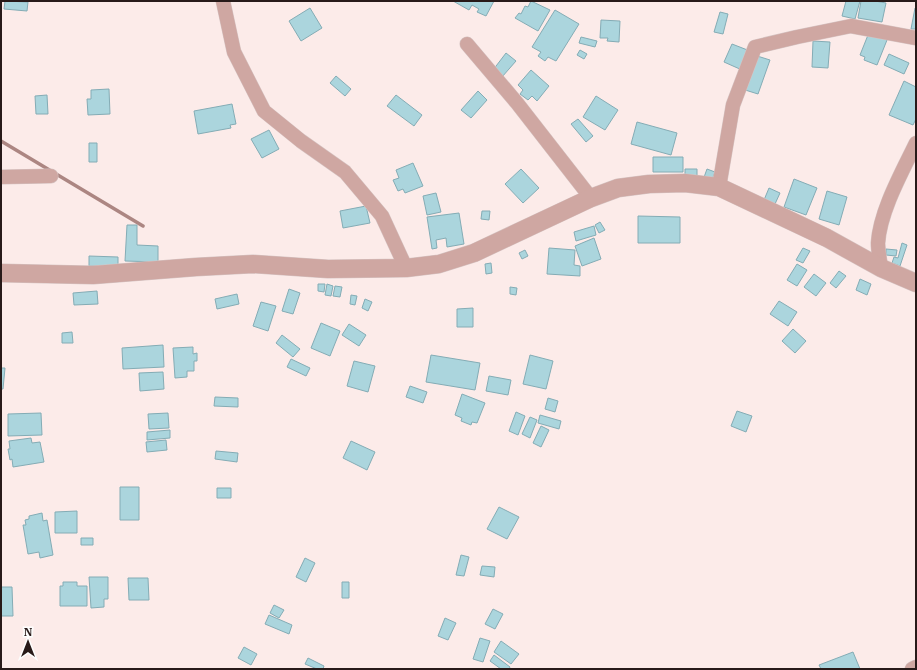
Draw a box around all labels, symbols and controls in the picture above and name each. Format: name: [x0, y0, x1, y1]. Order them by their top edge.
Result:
north arrow: [8, 622, 48, 662]
text: N: [24, 625, 33, 639]

